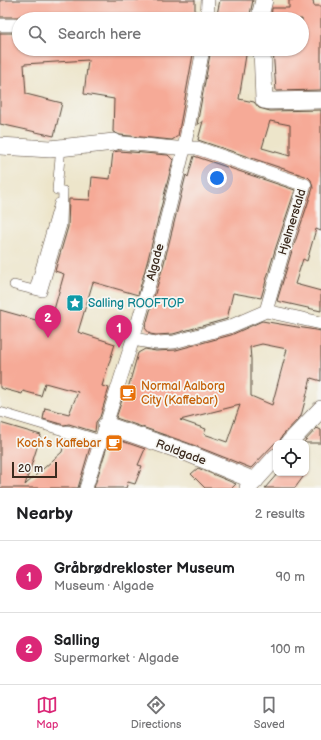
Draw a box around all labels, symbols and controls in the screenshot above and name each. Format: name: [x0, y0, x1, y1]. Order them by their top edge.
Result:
search box: [12, 12, 309, 56]
icon: search: [26, 23, 48, 45]
text: Search here: [58, 25, 141, 44]
your location: [207, 168, 227, 188]
street label: Hjelmerstald: [275, 187, 310, 257]
street label: Algade: [143, 242, 168, 282]
place icon: Salling ROOFTOP: [65, 293, 85, 313]
place label: Salling ROOFTOP: [88, 296, 185, 311]
pin: 2: [35, 305, 61, 338]
pin: 1: [106, 315, 132, 348]
place label: Normal Aalborg City (Kaffebar): [141, 379, 225, 408]
cafe icon: Normal Aalborg City (Kaffebar): [118, 383, 138, 403]
cafe icon: Koch´s Kaffebar: [104, 433, 124, 453]
place label: Koch´s Kaffebar: [17, 436, 102, 451]
street label: Roldgade: [154, 436, 208, 469]
map controls: [273, 440, 309, 476]
button: locate: [273, 440, 309, 476]
scale bar: [12, 460, 57, 479]
text: 20 m: [18, 462, 43, 475]
text: Nearby: [16, 504, 73, 524]
text: 2 results: [255, 506, 305, 522]
text: Gråbrødrekloster Museum: [54, 559, 235, 578]
text: 1: [26, 569, 32, 585]
text: 90 m: [276, 569, 305, 585]
text: Museum · Algade: [54, 578, 154, 594]
text: Salling: [54, 631, 100, 650]
text: 2: [25, 641, 33, 657]
text: 100 m: [270, 641, 305, 657]
text: Supermarket · Algade: [54, 650, 179, 666]
tab: Map: [36, 694, 58, 731]
tab: Directions: [131, 694, 181, 731]
tab: Saved: [254, 694, 285, 731]

